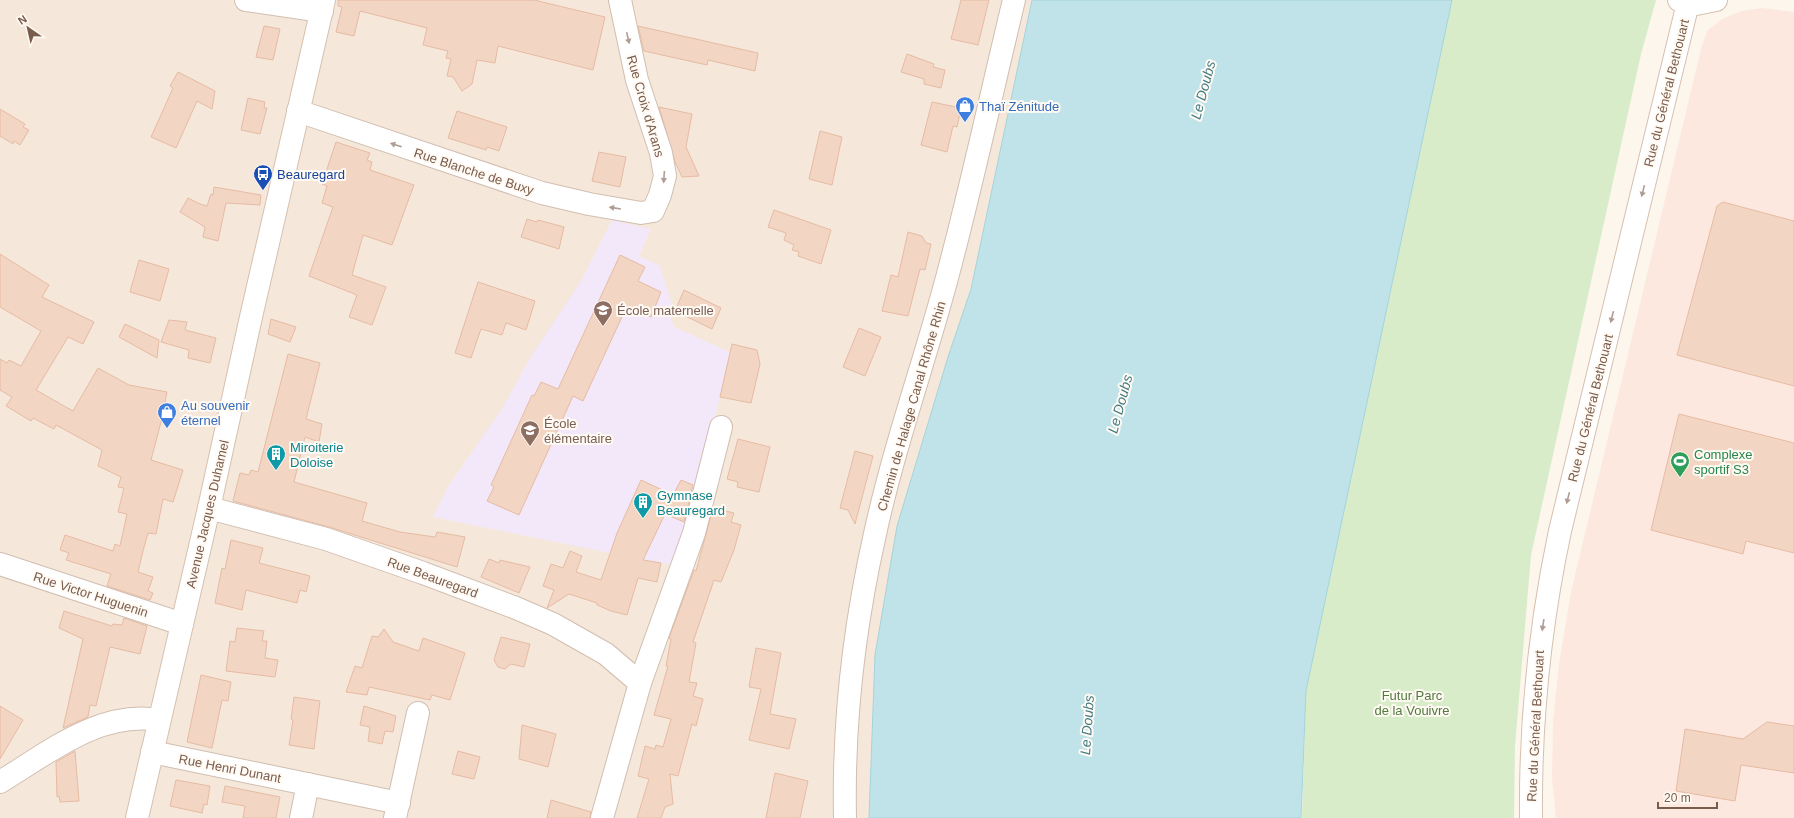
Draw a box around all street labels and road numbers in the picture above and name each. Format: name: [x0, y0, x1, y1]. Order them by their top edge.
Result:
street label: Rue du Général Bethouart: [1641, 17, 1692, 169]
street label: Rue Croix d'Arans: [624, 54, 667, 159]
street label: Rue Blanche de Buxy: [412, 145, 536, 198]
street label: Chemin de Halage Canal Rhône Rhin: [874, 300, 949, 513]
street label: Rue du Général Bethouart: [1565, 332, 1616, 484]
street label: Avenue Jacques Duhamel: [183, 438, 232, 590]
street label: Rue Beauregard: [385, 554, 480, 601]
street label: Rue Victor Huguenin: [32, 569, 150, 620]
street label: Rue du Général Bethouart: [1524, 649, 1547, 802]
street label: Rue Henri Dunant: [177, 751, 283, 786]

